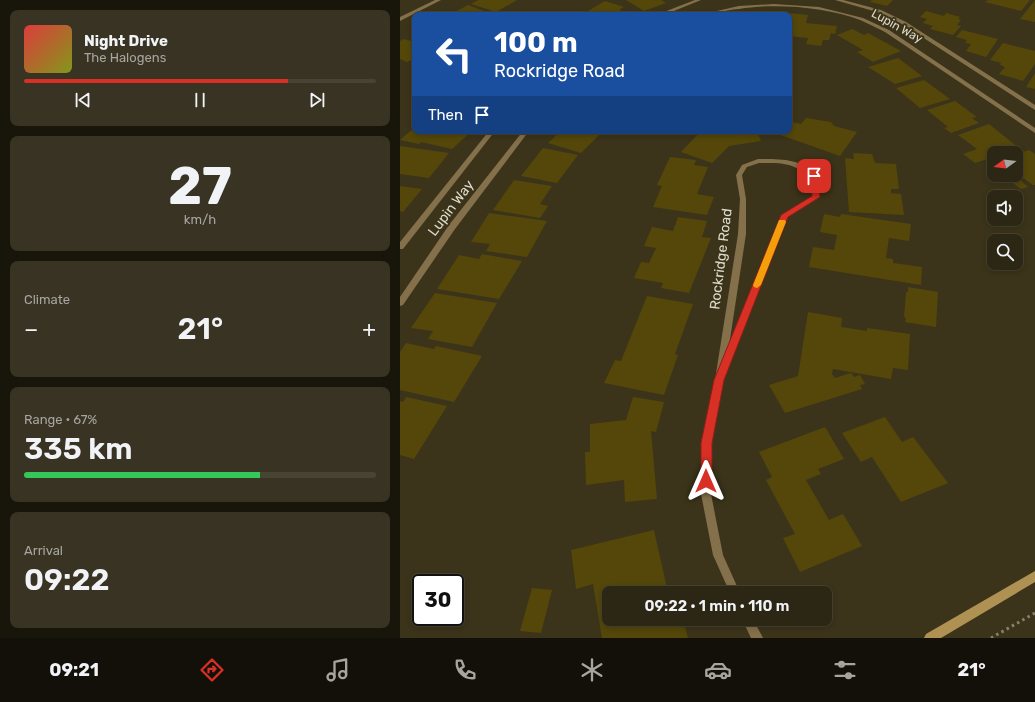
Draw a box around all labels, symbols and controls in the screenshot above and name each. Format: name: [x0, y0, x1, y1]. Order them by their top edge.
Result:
street label: Lupin Way: [869, 6, 925, 46]
text: 100 m: [494, 26, 578, 59]
icon: left: [428, 28, 480, 80]
text: Night Drive: [84, 32, 168, 50]
text: The Halogens: [84, 50, 166, 65]
text: Rockridge Road: [494, 60, 625, 82]
icon: previous: [72, 89, 94, 111]
icon: pause: [189, 89, 211, 111]
icon: next: [306, 89, 328, 111]
icon: arrive: [471, 104, 493, 126]
text: Then: [428, 106, 463, 124]
north arrow: [987, 146, 1023, 182]
map controls: [987, 146, 1023, 270]
text: 27: [168, 155, 232, 217]
pin: [797, 159, 831, 193]
icon: arrive: [803, 165, 825, 187]
street label: Lupin Way: [424, 176, 478, 239]
button: sound: [987, 190, 1023, 226]
street label: Rockridge Road: [706, 207, 736, 311]
text: km/h: [184, 212, 216, 227]
button: search: [987, 234, 1023, 270]
text: Climate: [24, 292, 70, 307]
text: 21°: [178, 311, 223, 347]
text: −: [24, 316, 38, 343]
text: +: [362, 316, 376, 343]
text: Range · 67%: [24, 412, 97, 427]
text: 335 km: [24, 431, 133, 467]
position arrow: [685, 460, 727, 502]
text: Arrival: [24, 543, 63, 558]
text: 09:22: [24, 562, 109, 598]
speed limit sign: 30: [412, 574, 464, 626]
text: 09:22 · 1 min · 110 m: [645, 597, 789, 615]
icon: directions: [198, 656, 226, 684]
icon: music: [324, 656, 352, 684]
icon: phone: [451, 656, 479, 684]
icon: climate: [578, 656, 606, 684]
icon: car: [704, 656, 732, 684]
icon: filters: [831, 656, 859, 684]
text: 09:21: [49, 659, 99, 681]
text: 21°: [958, 659, 986, 681]

